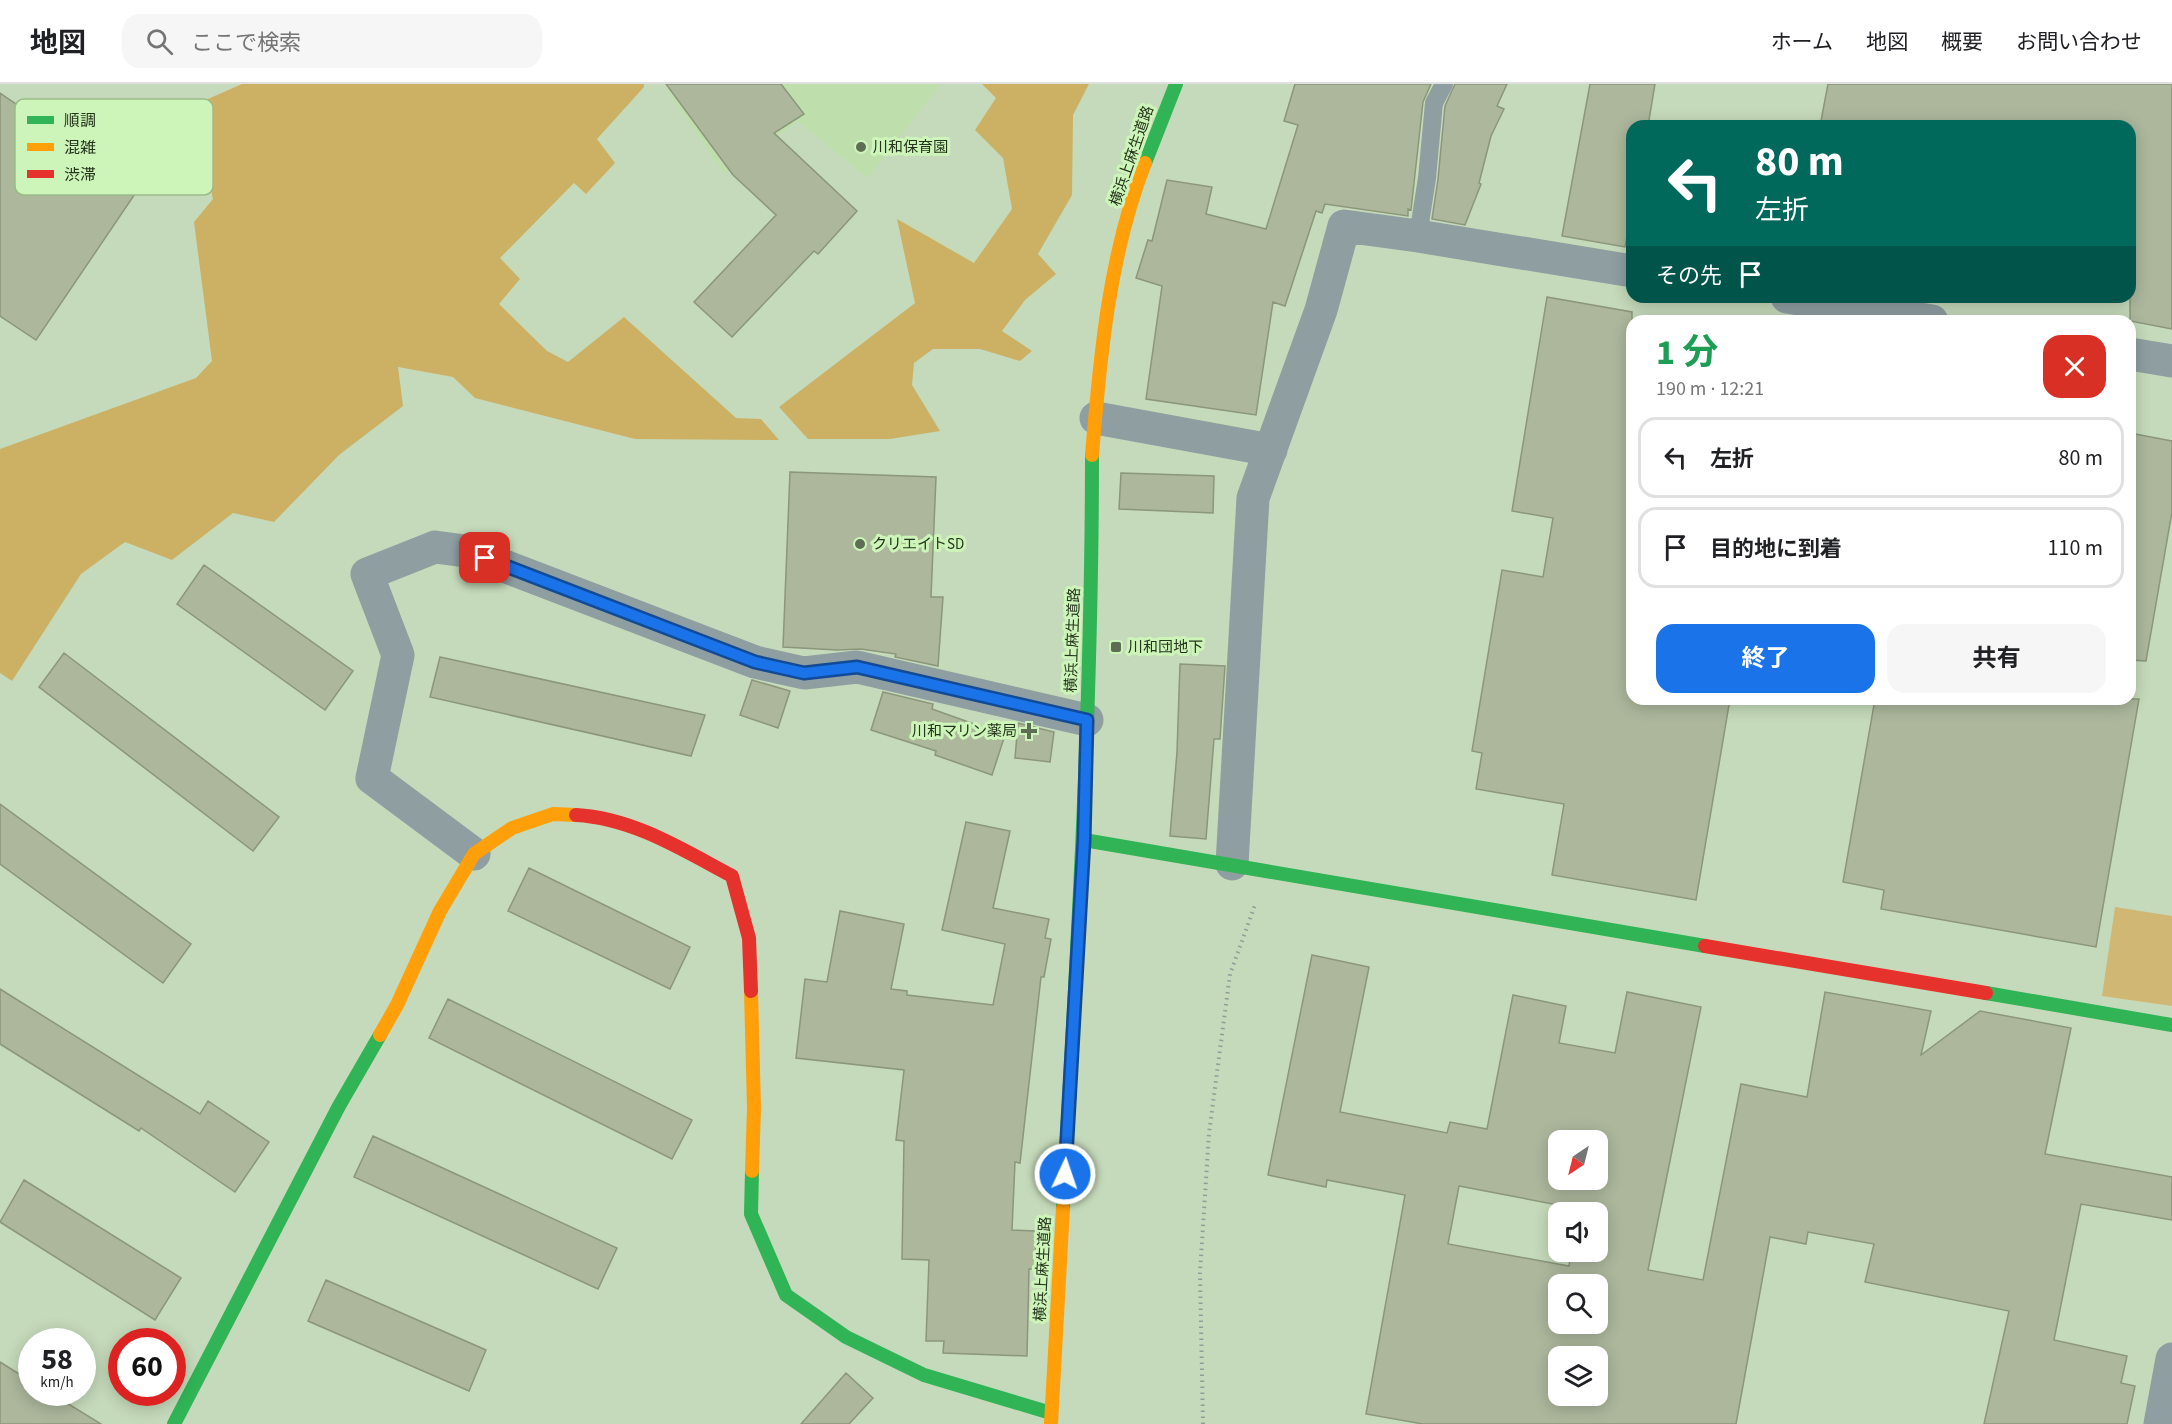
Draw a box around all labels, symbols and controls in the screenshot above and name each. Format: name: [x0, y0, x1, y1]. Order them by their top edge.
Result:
search box: [122, 14, 542, 68]
text: 地図: [30, 23, 86, 63]
icon: search: [143, 25, 176, 58]
text: ここで検索: [191, 27, 301, 59]
text: ホーム: [1771, 27, 1833, 57]
text: 地図: [1866, 27, 1908, 57]
text: 概要: [1941, 27, 1983, 57]
text: お問い合わせ: [2016, 27, 2142, 57]
legend: [15, 99, 213, 195]
street label: 横浜上麻生道路: [1105, 103, 1159, 209]
text: 順調: [64, 110, 96, 132]
text: 80 m: [1755, 132, 1844, 192]
text: 混雑: [64, 137, 96, 159]
place label: 川和保育園: [873, 137, 948, 158]
marker: 川和保育園: [854, 140, 868, 154]
icon: left: [1656, 144, 1734, 222]
text: 渋滞: [64, 164, 96, 186]
text: 左折: [1755, 191, 1809, 230]
icon: arrive: [1734, 258, 1767, 291]
text: その先: [1656, 260, 1722, 292]
text: 1 分: [1656, 327, 1718, 378]
button: close: [2043, 335, 2106, 398]
text: 190 m · 12:21: [1656, 375, 1764, 403]
icon: left: [1659, 441, 1692, 474]
text: 80 m: [2058, 442, 2103, 474]
text: 左折: [1710, 443, 1754, 475]
icon: arrive: [1659, 531, 1692, 564]
pin: [459, 532, 510, 583]
text: 110 m: [2048, 532, 2103, 564]
text: 目的地に到着: [1710, 533, 1842, 565]
place label: クリエイトSD: [872, 534, 964, 555]
marker: クリエイトSD: [853, 537, 867, 551]
icon: arrive: [468, 541, 501, 574]
street label: 横浜上麻生道路: [1061, 587, 1085, 693]
button: 終了: [1656, 624, 1875, 693]
button: 共有: [1887, 624, 2106, 693]
place label: 川和団地下: [1128, 637, 1203, 658]
marker: 川和団地下: [1109, 640, 1123, 654]
place label: 川和マリン薬局: [912, 721, 1017, 742]
marker: 川和マリン薬局: [1022, 724, 1036, 738]
north arrow: [1548, 1130, 1608, 1190]
map controls: [1548, 1130, 1608, 1406]
position arrow: [1033, 1142, 1097, 1206]
button: sound: [1548, 1202, 1608, 1262]
street label: 横浜上麻生道路: [1030, 1216, 1056, 1322]
button: search: [1548, 1274, 1608, 1334]
speed limit sign: 60: [108, 1328, 186, 1406]
text: 58: [41, 1338, 73, 1381]
button: layers: [1548, 1346, 1608, 1406]
text: km/h: [40, 1372, 74, 1393]

